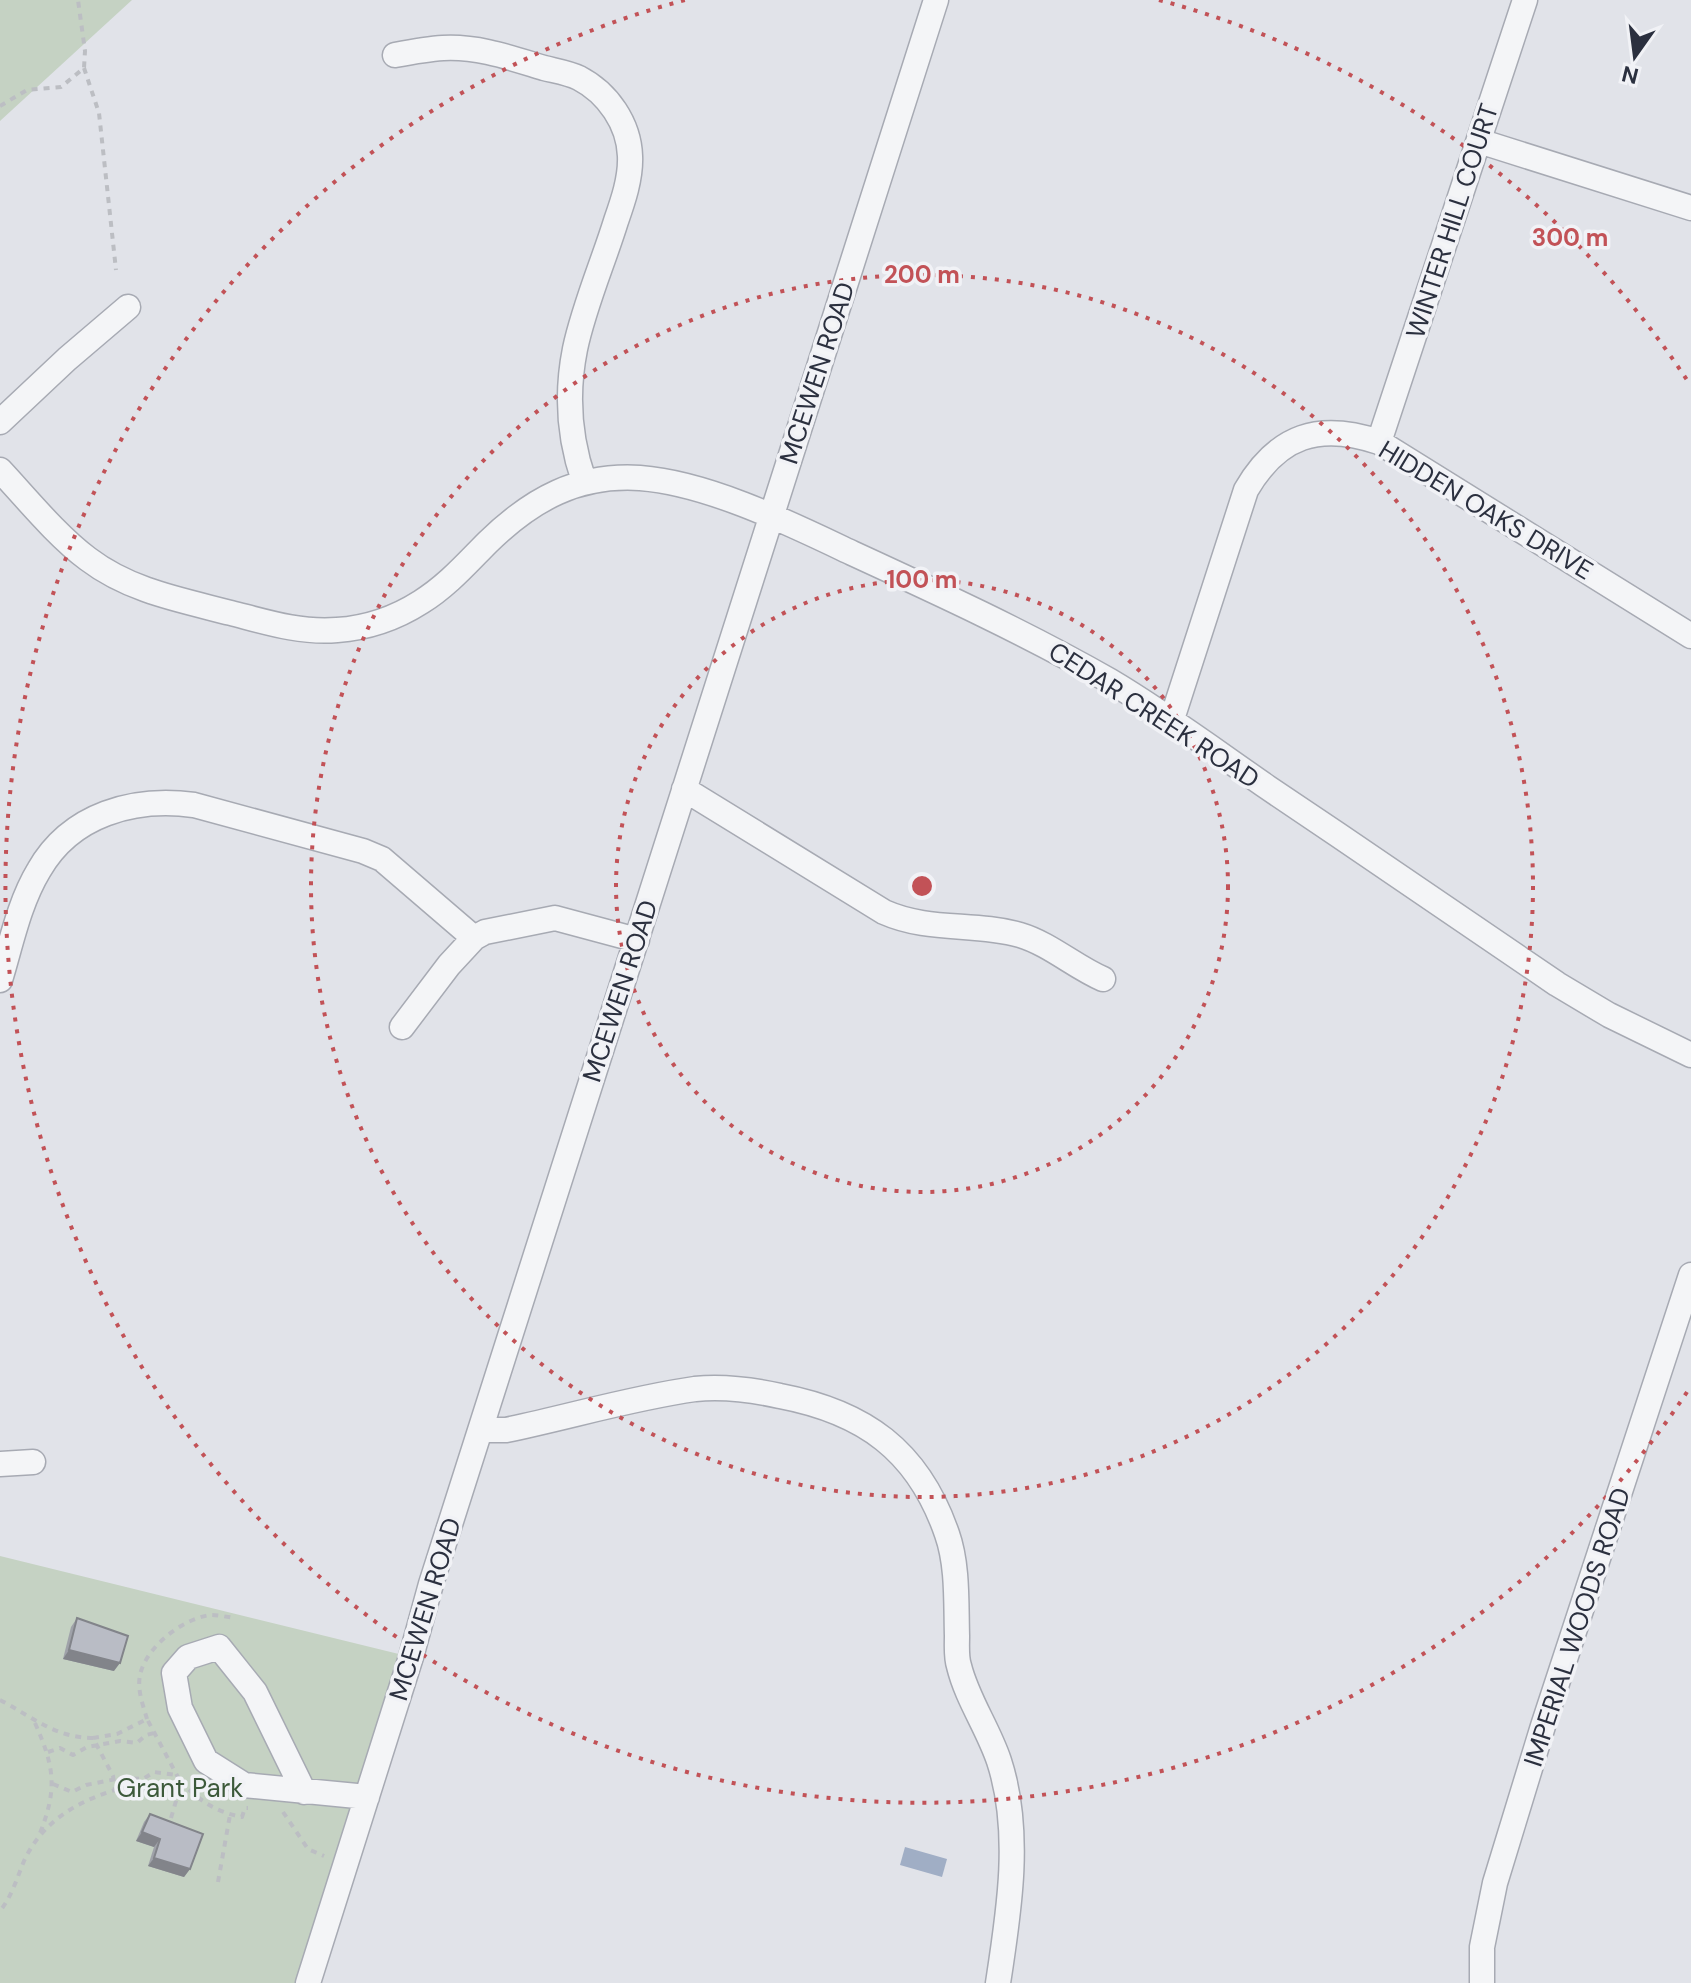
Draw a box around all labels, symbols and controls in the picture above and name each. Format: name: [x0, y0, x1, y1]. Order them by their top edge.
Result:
north arrow: [1595, 16, 1675, 96]
text: N: [1619, 59, 1642, 91]
street label: WINTER HILL COURT: [1398, 99, 1506, 343]
text: 300 m: [1532, 222, 1608, 253]
text: 200 m: [884, 259, 960, 290]
street label: MCEWEN ROAD: [772, 278, 862, 468]
street label: HIDDEN OAKS DRIVE: [1373, 433, 1599, 587]
text: 100 m: [887, 564, 957, 595]
street label: CEDAR CREEK ROAD: [1042, 634, 1266, 796]
centre of rings: [908, 872, 936, 900]
street label: MCEWEN ROAD: [575, 896, 665, 1086]
street label: IMPERIAL WOODS ROAD: [1516, 1483, 1638, 1771]
street label: MCEWEN ROAD: [381, 1513, 469, 1705]
park label: Grant Park: [117, 1771, 243, 1805]

